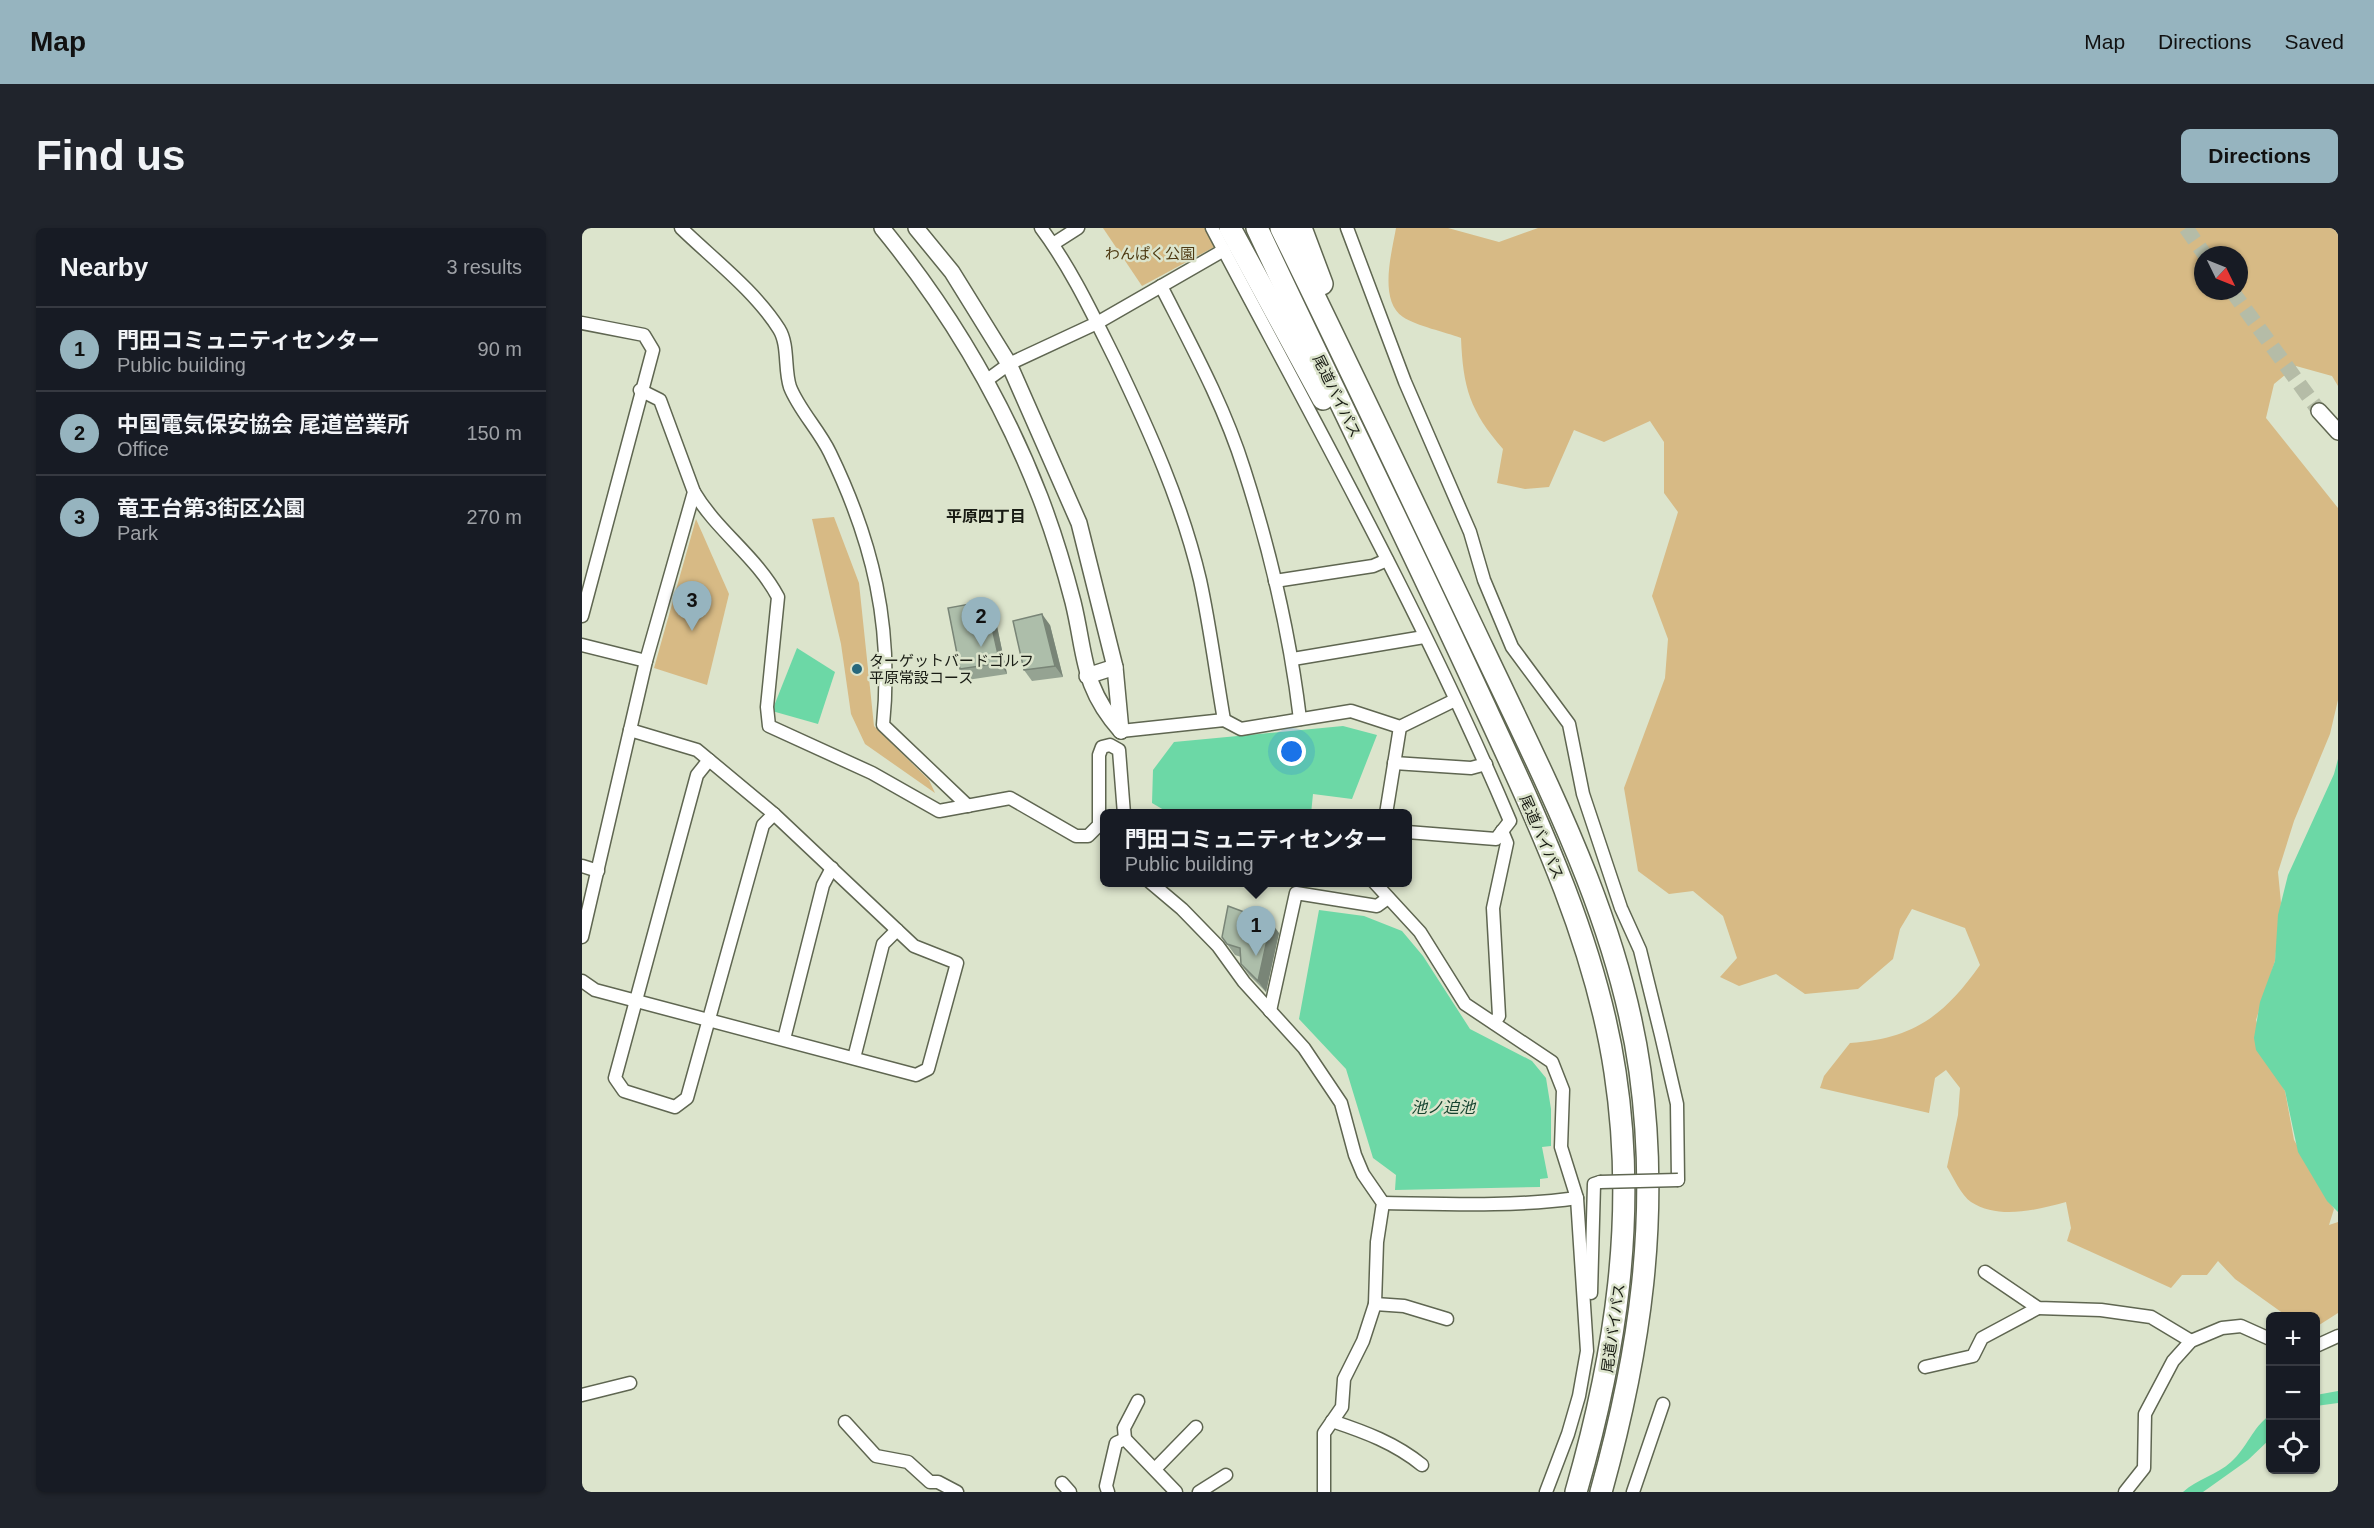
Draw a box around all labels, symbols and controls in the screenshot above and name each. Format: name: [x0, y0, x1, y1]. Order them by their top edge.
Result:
text: Map: [30, 26, 86, 57]
text: Map: [2084, 30, 2125, 53]
text: Directions: [2158, 30, 2251, 53]
text: Saved: [2284, 30, 2344, 53]
button: Directions: [2181, 129, 2338, 183]
text: Find us: [36, 132, 185, 179]
park label: わんぱく公園: [1105, 245, 1195, 262]
north arrow: [2194, 246, 2248, 300]
text: Nearby: [60, 252, 148, 282]
text: 3 results: [446, 256, 522, 278]
text: 門田コミュニティセンター: [117, 328, 380, 353]
text: 1: [74, 338, 85, 360]
text: 90 m: [478, 338, 522, 360]
street label: 尾道バイパス: [1310, 352, 1364, 440]
text: Public building: [117, 354, 246, 376]
text: 中国電気保安協会 尾道営業所: [117, 412, 409, 437]
text: 2: [74, 422, 85, 444]
text: 150 m: [466, 422, 522, 444]
text: Office: [117, 438, 169, 460]
text: 竜王台第3街区公園: [117, 496, 305, 521]
text: 3: [74, 506, 85, 528]
text: 270 m: [466, 506, 522, 528]
district label: 平原四丁目: [946, 508, 1026, 525]
text: Park: [117, 522, 158, 544]
pin: 3: [672, 582, 712, 631]
pin: 2: [962, 598, 1000, 647]
place label: ターゲットバードゴルフ 平原常設コース: [869, 652, 1034, 686]
marker: ターゲットバードゴルフ 平原常設コース: [850, 662, 864, 676]
your location: [1277, 737, 1306, 766]
street label: 尾道バイパス: [1517, 792, 1567, 882]
popup: [1100, 809, 1412, 887]
text: 門田コミュニティセンター: [1125, 827, 1387, 852]
text: Public building: [1125, 853, 1254, 875]
pin: 1: [1236, 906, 1276, 956]
water label: 池ノ迫池: [1411, 1099, 1477, 1116]
street label: 尾道バイパス: [1598, 1282, 1628, 1374]
map controls: [2266, 1312, 2320, 1474]
button: +: [2266, 1312, 2320, 1366]
button: −: [2266, 1366, 2320, 1420]
button: locate: [2266, 1420, 2320, 1474]

